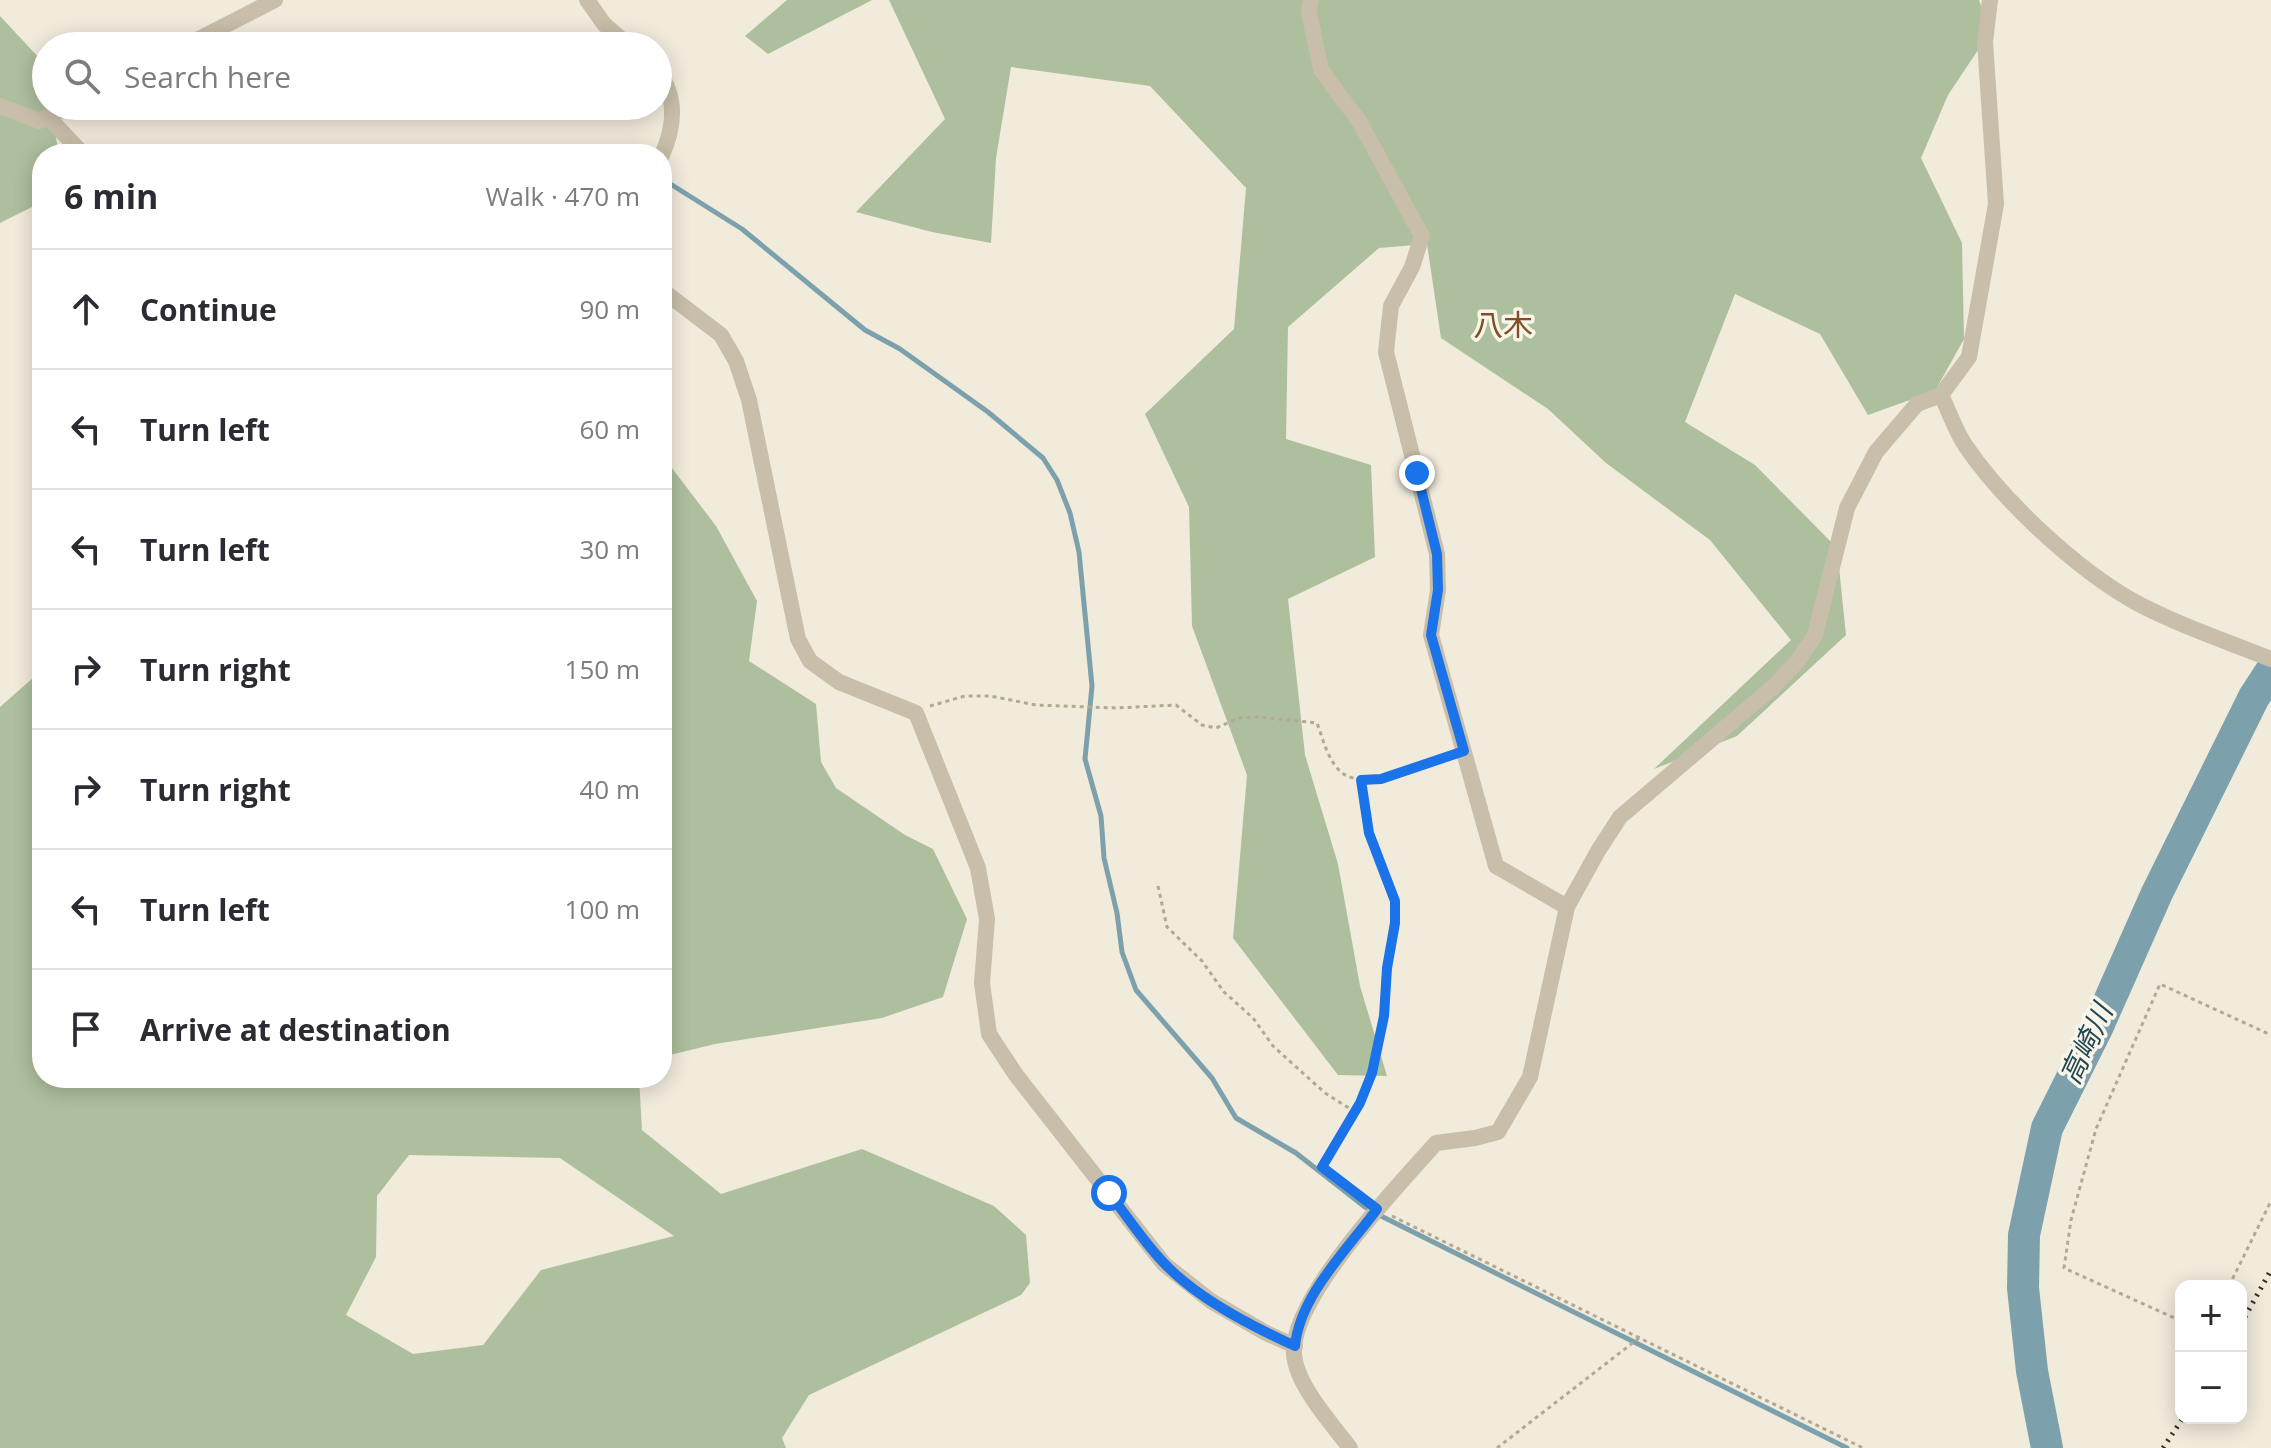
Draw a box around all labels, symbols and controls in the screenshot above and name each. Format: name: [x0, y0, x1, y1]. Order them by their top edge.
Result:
search box: [32, 32, 672, 120]
icon: search: [60, 54, 104, 98]
text: Search here: [124, 56, 291, 97]
text: 6 min: [64, 173, 158, 219]
text: Walk · 470 m: [486, 178, 640, 214]
icon: ahead: [64, 287, 108, 331]
text: Continue: [140, 289, 277, 330]
text: 90 m: [579, 291, 640, 327]
district label: 八木: [1473, 304, 1533, 345]
icon: left: [64, 407, 108, 451]
text: Turn left: [140, 409, 270, 450]
text: 60 m: [579, 411, 640, 447]
route end: [1399, 455, 1435, 491]
icon: left: [64, 527, 108, 571]
text: Turn left: [140, 529, 270, 570]
text: 30 m: [579, 531, 640, 567]
icon: right: [64, 647, 108, 691]
text: Turn right: [140, 649, 291, 690]
text: 150 m: [565, 651, 640, 687]
icon: right: [64, 767, 108, 811]
text: Turn right: [140, 769, 291, 810]
text: 40 m: [579, 771, 640, 807]
icon: left: [64, 887, 108, 931]
text: Turn left: [140, 889, 270, 930]
text: 100 m: [565, 891, 640, 927]
water label: 高崎川: [2050, 995, 2121, 1090]
icon: arrive: [64, 1007, 108, 1051]
text: Arrive at destination: [140, 1009, 451, 1050]
route start: [1091, 1175, 1127, 1211]
map controls: [2175, 1280, 2247, 1424]
button: +: [2175, 1280, 2247, 1352]
button: −: [2175, 1352, 2247, 1424]

